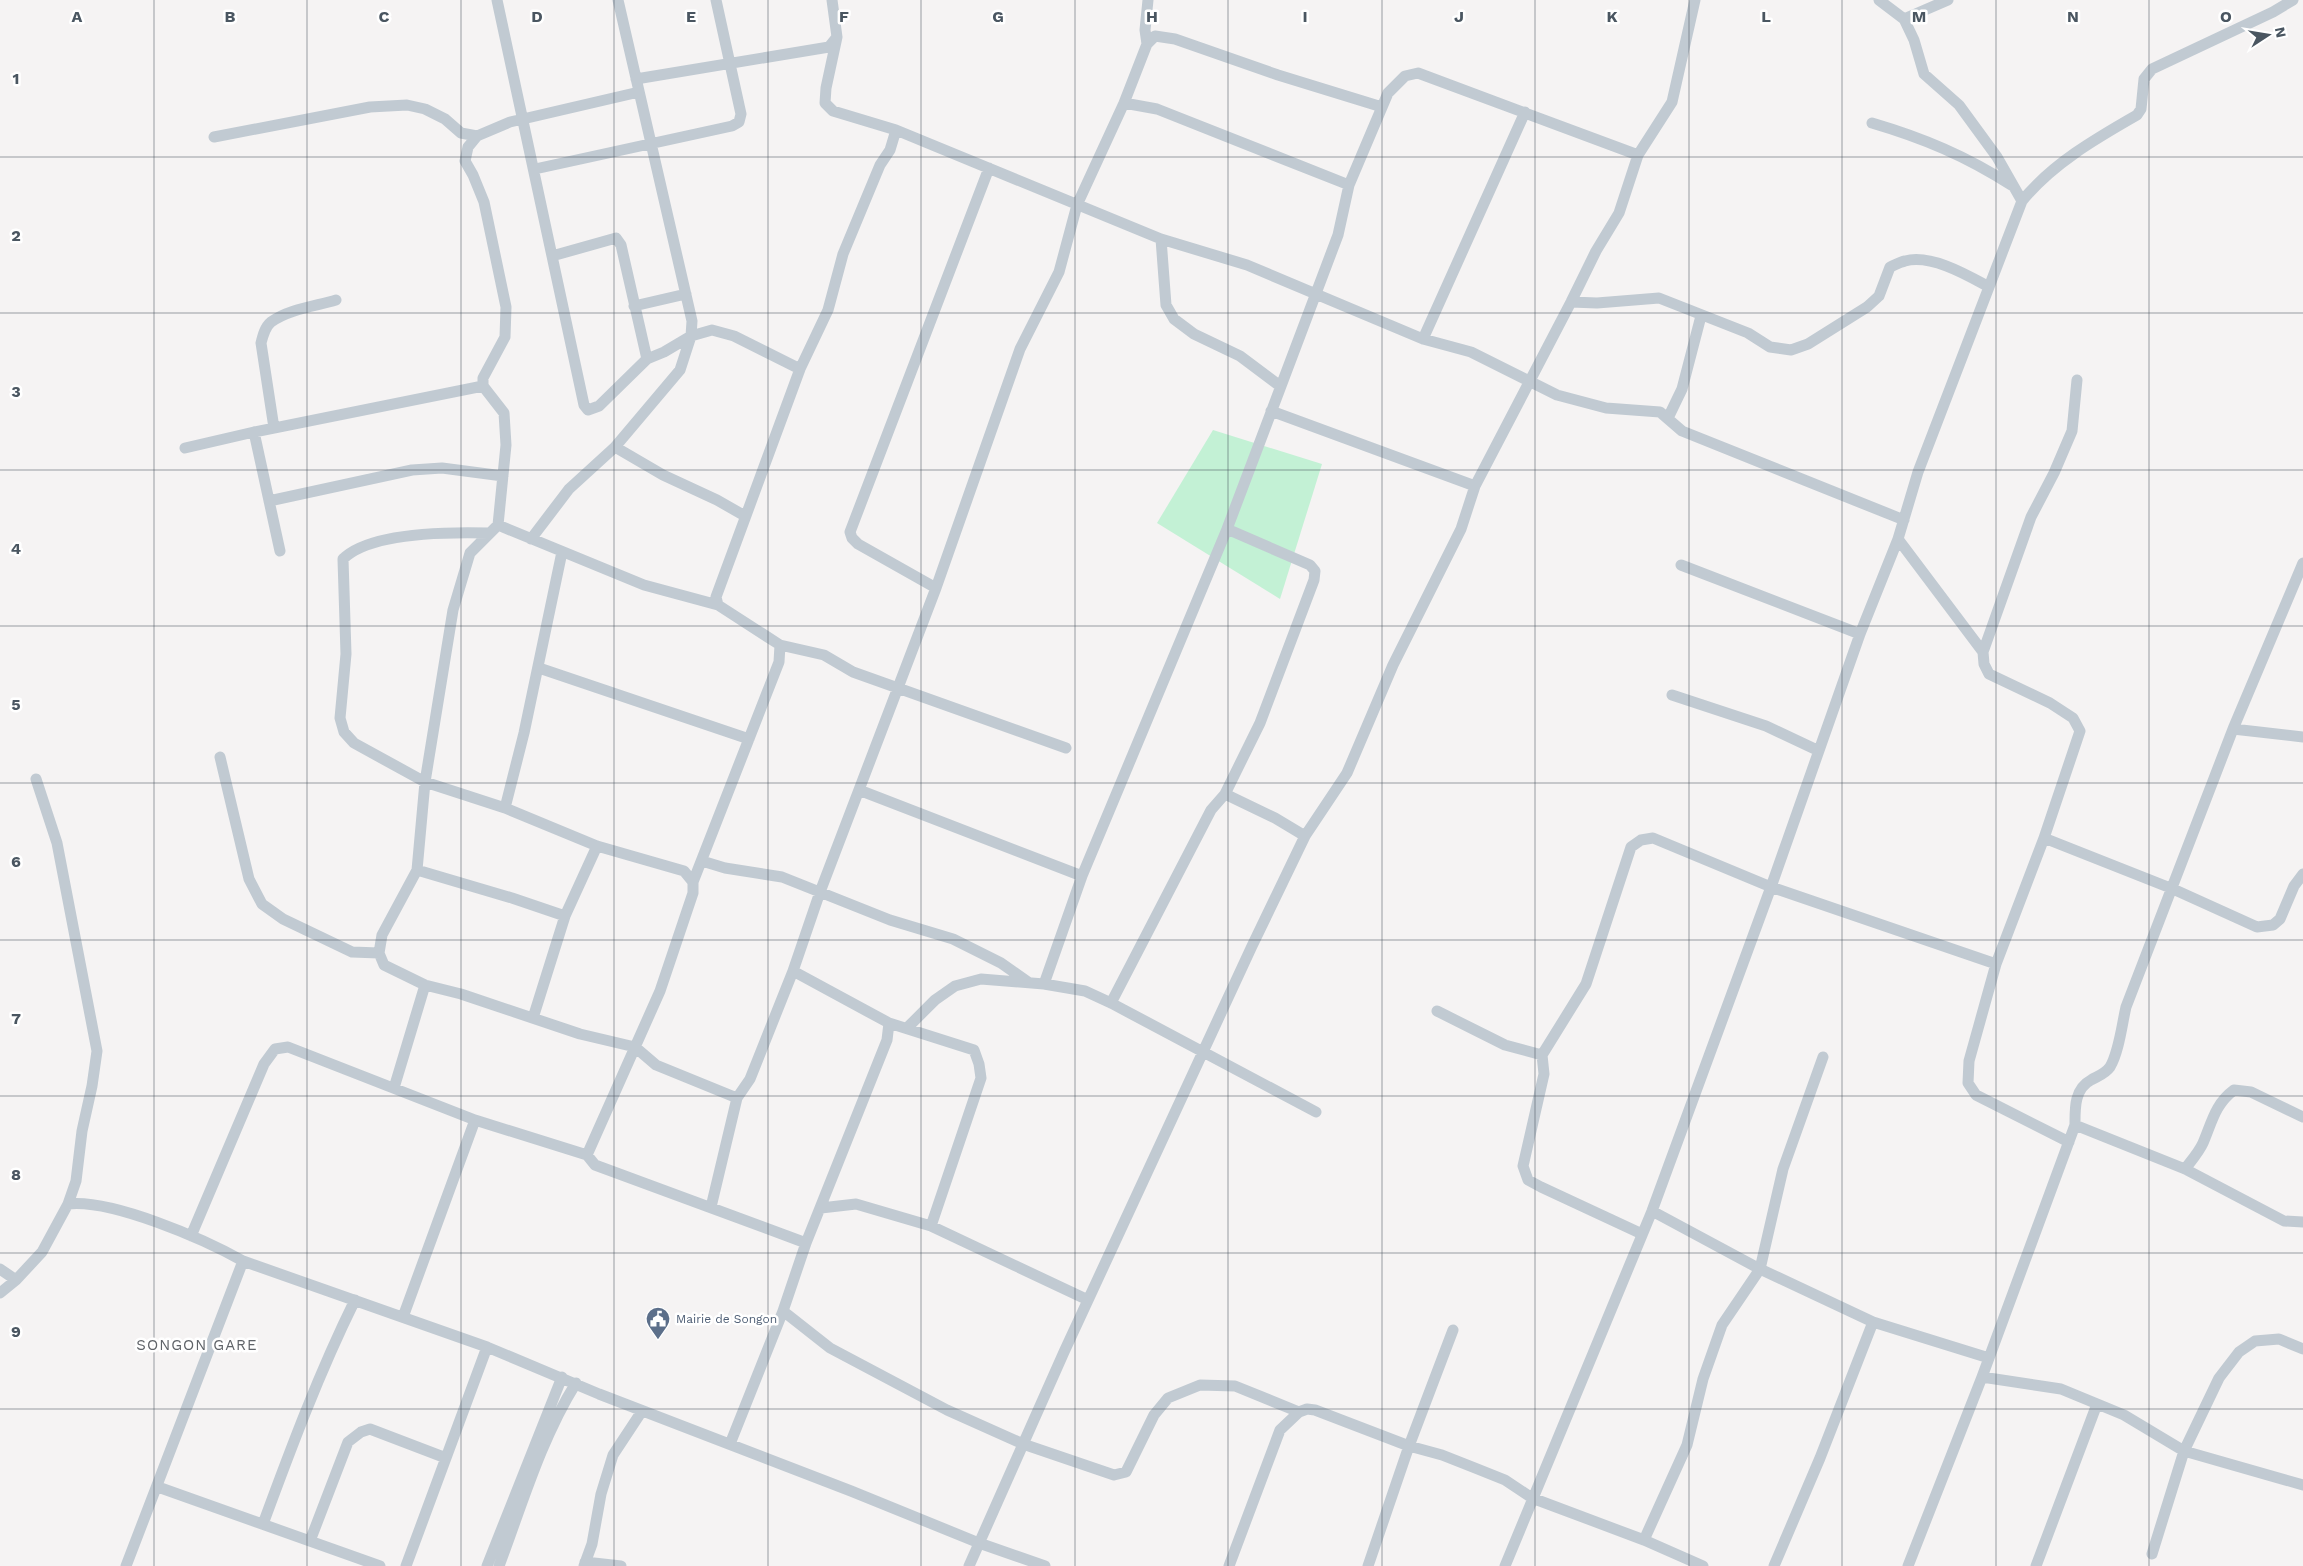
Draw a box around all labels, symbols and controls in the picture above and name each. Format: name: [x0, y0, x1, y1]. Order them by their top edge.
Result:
text: A: [72, 7, 83, 26]
text: B: [225, 7, 236, 26]
text: C: [379, 7, 390, 26]
text: D: [531, 7, 543, 26]
text: E: [686, 7, 696, 26]
text: F: [839, 7, 849, 26]
text: G: [992, 7, 1004, 26]
text: H: [1146, 7, 1158, 26]
text: I: [1302, 7, 1308, 26]
text: J: [1454, 7, 1464, 26]
text: K: [1606, 7, 1618, 26]
text: L: [1761, 7, 1771, 26]
text: M: [1912, 7, 1926, 26]
text: N: [2067, 7, 2079, 26]
text: O: [2220, 7, 2232, 26]
north arrow: [2243, 10, 2293, 60]
text: N: [2272, 26, 2290, 39]
text: 1: [13, 69, 19, 88]
text: 2: [11, 226, 21, 245]
text: 3: [11, 382, 21, 401]
text: 4: [11, 539, 21, 558]
text: 5: [11, 695, 21, 714]
text: 6: [11, 852, 21, 871]
text: 7: [11, 1009, 21, 1028]
text: 8: [11, 1165, 21, 1184]
public building icon: Mairie de Songon: [645, 1306, 671, 1340]
place label: Mairie de Songon: [676, 1312, 777, 1326]
text: 9: [11, 1322, 21, 1341]
district label: SONGON GARE: [136, 1336, 258, 1354]

